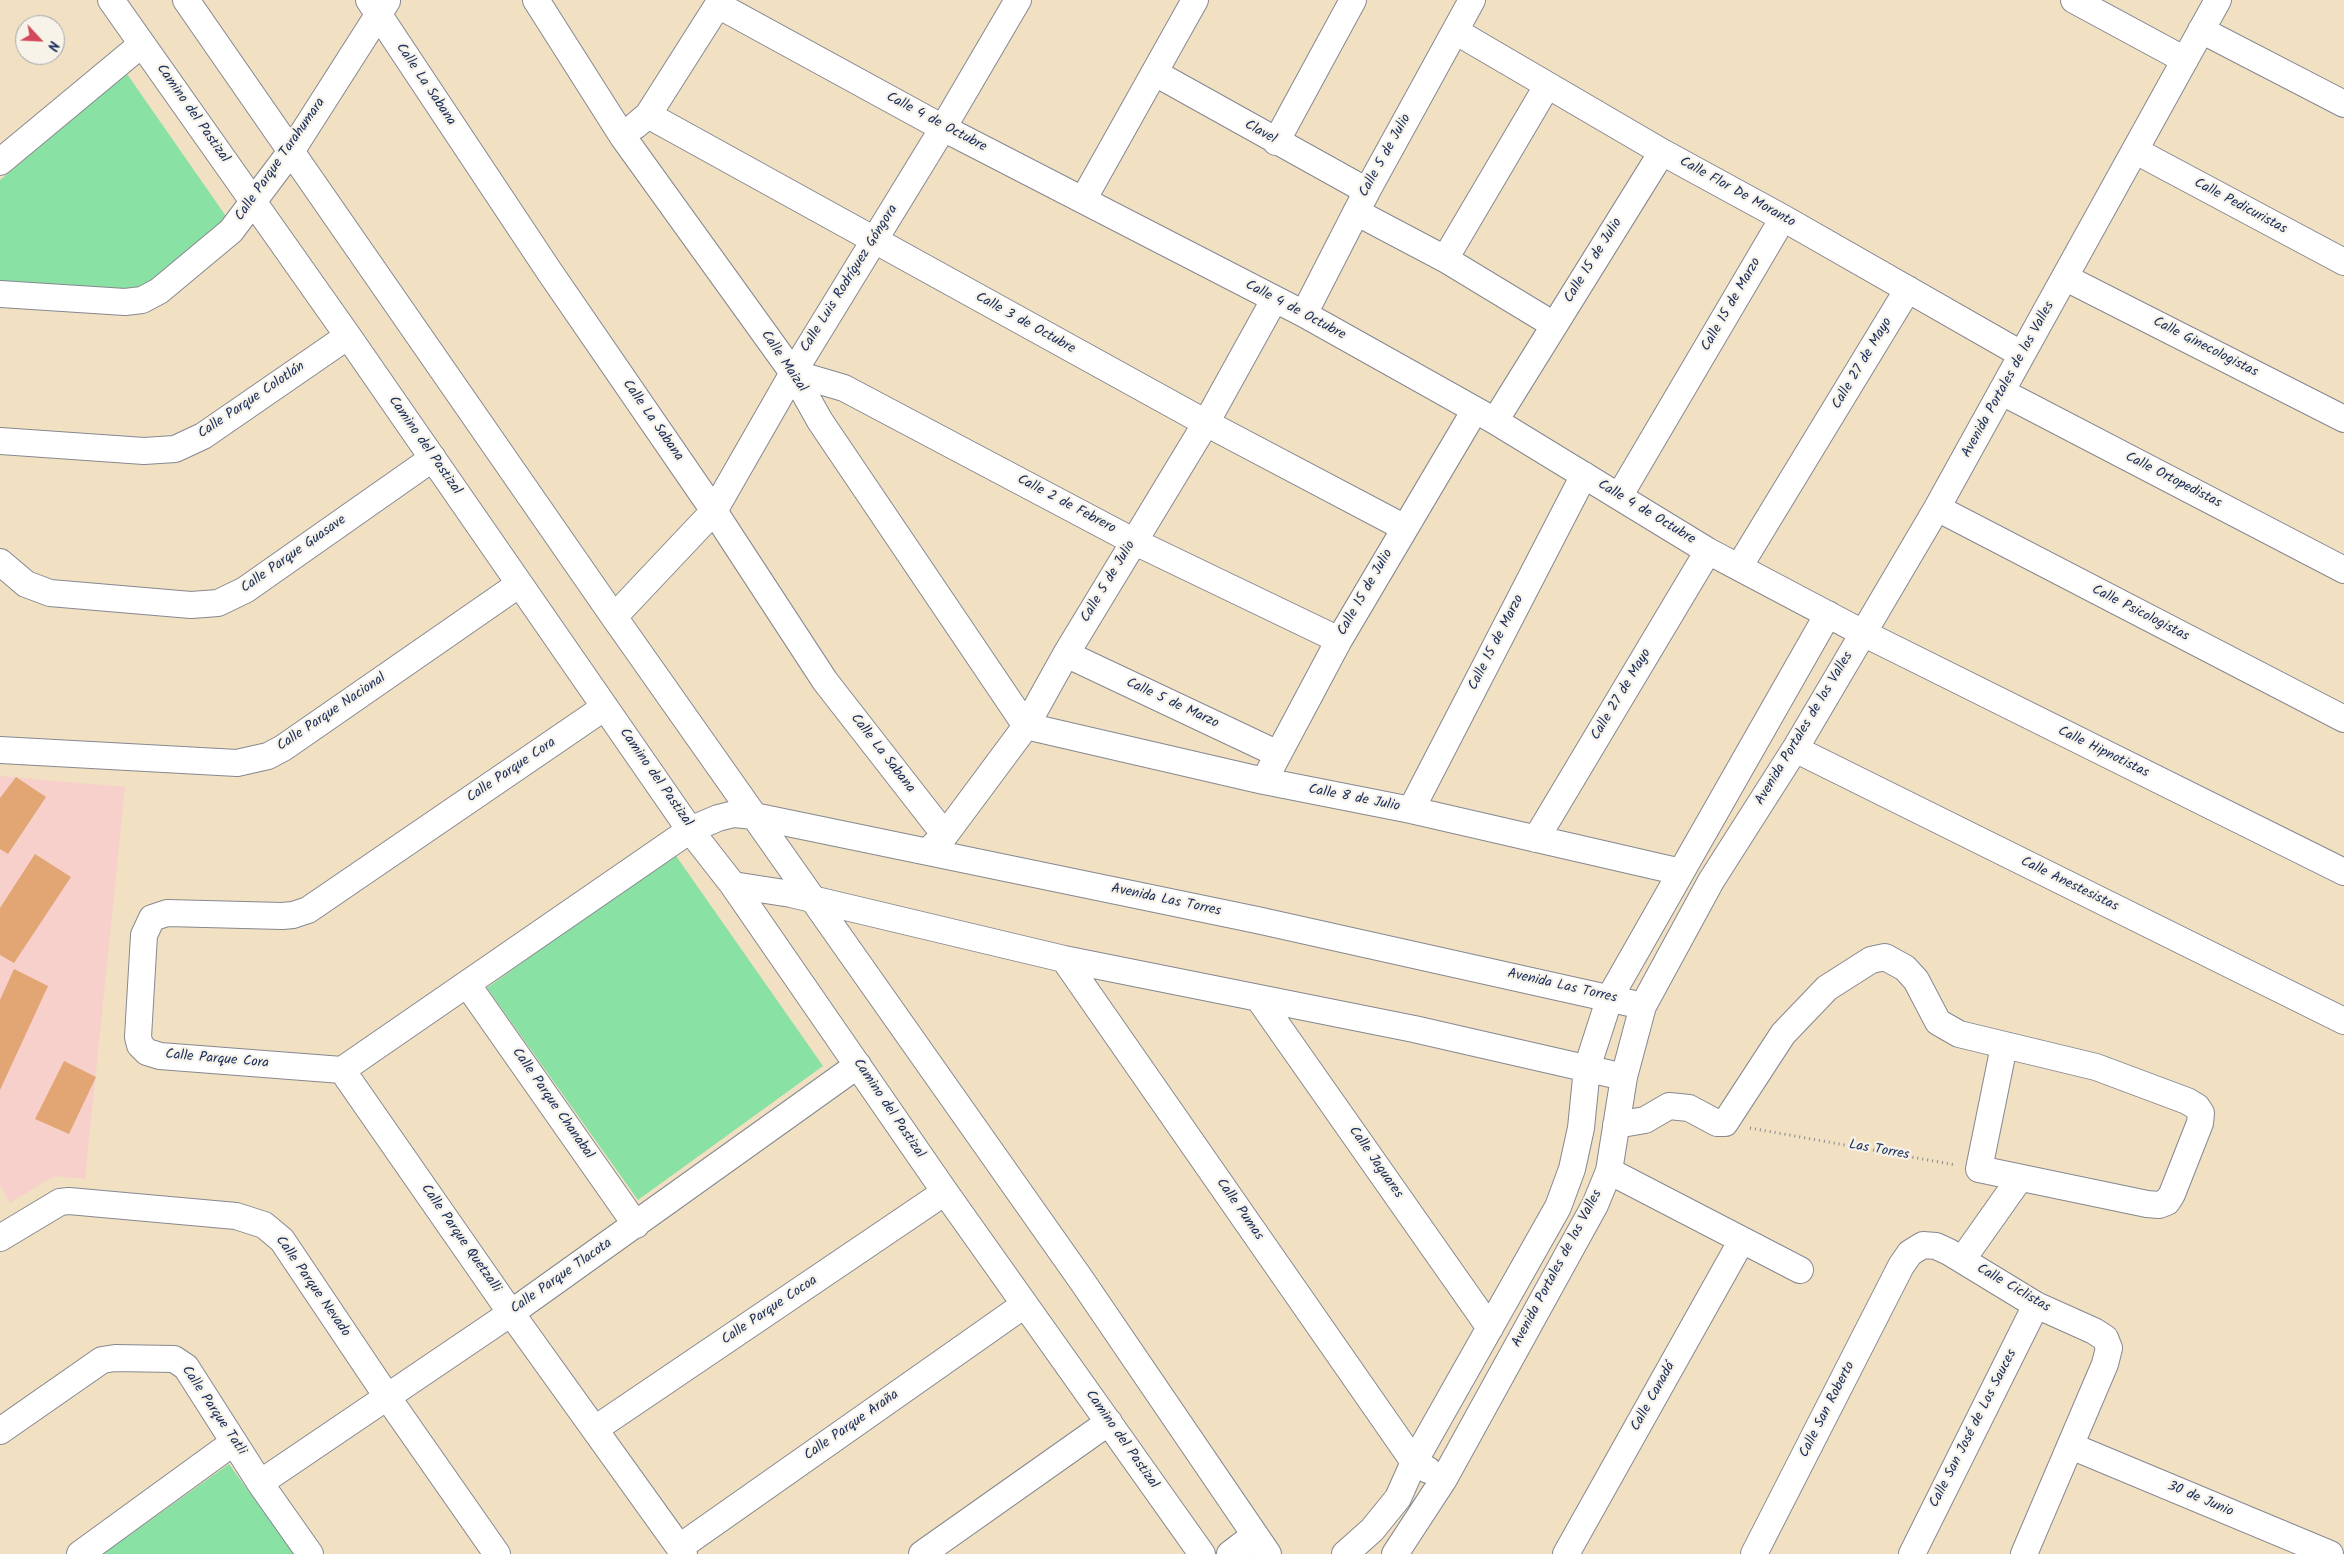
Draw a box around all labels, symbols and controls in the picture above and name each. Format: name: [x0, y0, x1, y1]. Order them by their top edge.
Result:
north arrow: [15, 15, 65, 65]
text: N: [41, 37, 65, 55]
street label: Calle La Sabana: [391, 41, 459, 129]
street label: Camino del Pastizal: [152, 62, 232, 166]
street label: Calle 4 de Octubre: [883, 89, 989, 157]
street label: Calle Parque Tarahumara: [232, 95, 330, 225]
street label: Calle 5 de Julio: [1356, 112, 1416, 200]
street label: Clavel: [1241, 117, 1279, 149]
street label: Calle Flor De Moranto: [1676, 154, 1798, 232]
street label: Calle Pedicuristas: [2191, 175, 2289, 239]
street label: Calle Luis Rodríguez Góngora: [798, 202, 902, 356]
street label: Calle 15 de Julio: [1561, 216, 1627, 306]
street label: Calle 15 de Marzo: [1698, 255, 1766, 355]
street label: Calle 4 de Octubre: [1242, 277, 1348, 345]
street label: Calle 3 de Octubre: [972, 290, 1078, 358]
street label: Avenida Portales de los Valles: [1959, 299, 2059, 461]
street label: Calle Ginecologistas: [2150, 314, 2260, 382]
street label: Calle 27 de Mayo: [1829, 315, 1897, 413]
street label: Calle Maizal: [756, 328, 810, 396]
street label: Calle Parque Colotlán: [195, 359, 309, 443]
street label: Calle La Sabana: [618, 377, 686, 465]
street label: Camino del Pastizal: [384, 394, 464, 498]
street label: Calle Ortopedistas: [2122, 449, 2224, 513]
street label: Calle 2 de Febrero: [1014, 472, 1118, 538]
street label: Calle 4 de Octubre: [1594, 477, 1698, 549]
street label: Calle Parque Guasave: [238, 512, 350, 598]
street label: Calle 5 de Julio: [1078, 538, 1140, 626]
street label: Calle 15 de Julio: [1335, 547, 1397, 639]
street label: Calle Psicologistas: [2089, 582, 2191, 646]
street label: Calle 15 de Marzo: [1466, 592, 1528, 694]
street label: Calle 27 de Mayo: [1588, 646, 1656, 744]
street label: Avenida Portales de los Valles: [1752, 649, 1858, 809]
street label: Calle Parque Nacional: [275, 670, 389, 756]
street label: Calle 5 de Marzo: [1123, 675, 1221, 733]
street label: Calle La Sabana: [846, 711, 918, 797]
street label: Calle Hipnotistas: [2055, 724, 2151, 782]
street label: Camino del Pastizal: [615, 726, 695, 830]
street label: Calle Parque Cora: [464, 735, 560, 807]
street label: Calle 8 de Julio: [1307, 782, 1401, 816]
street label: Calle Anestesistas: [2017, 854, 2121, 916]
street label: Avenida Las Torres: [1110, 881, 1222, 921]
street label: Avenida Las Torres: [1506, 966, 1618, 1008]
street label: Calle Parque Chanabal: [507, 1045, 597, 1163]
street label: Calle Parque Cora: [165, 1047, 269, 1073]
street label: Camino del Pastizal: [849, 1056, 927, 1162]
street label: Calle Jaguares: [1344, 1124, 1406, 1202]
street label: Las Torres: [1847, 1137, 1911, 1165]
street label: Calle Pumas: [1212, 1176, 1266, 1244]
street label: Calle Parque Quetzalli: [416, 1182, 504, 1296]
street label: Avenida Portales de los Valles: [1509, 1187, 1607, 1351]
street label: Calle Parque Nevado: [271, 1233, 353, 1341]
street label: Calle Parque Tlacota: [508, 1236, 616, 1318]
street label: Calle Ciclistas: [1973, 1261, 2053, 1317]
street label: Calle Parque Cocoa: [719, 1273, 821, 1349]
street label: Calle San José de Los Sauces: [1927, 1347, 2021, 1511]
street label: Calle San Roberto: [1797, 1359, 1859, 1461]
street label: Calle Canadá: [1628, 1360, 1680, 1434]
street label: Calle Parque Tatli: [177, 1363, 249, 1459]
street label: Calle Parque Araña: [801, 1387, 903, 1465]
street label: Camino del Pastizal: [1081, 1388, 1161, 1492]
street label: 30 de Junio: [2165, 1479, 2235, 1521]

